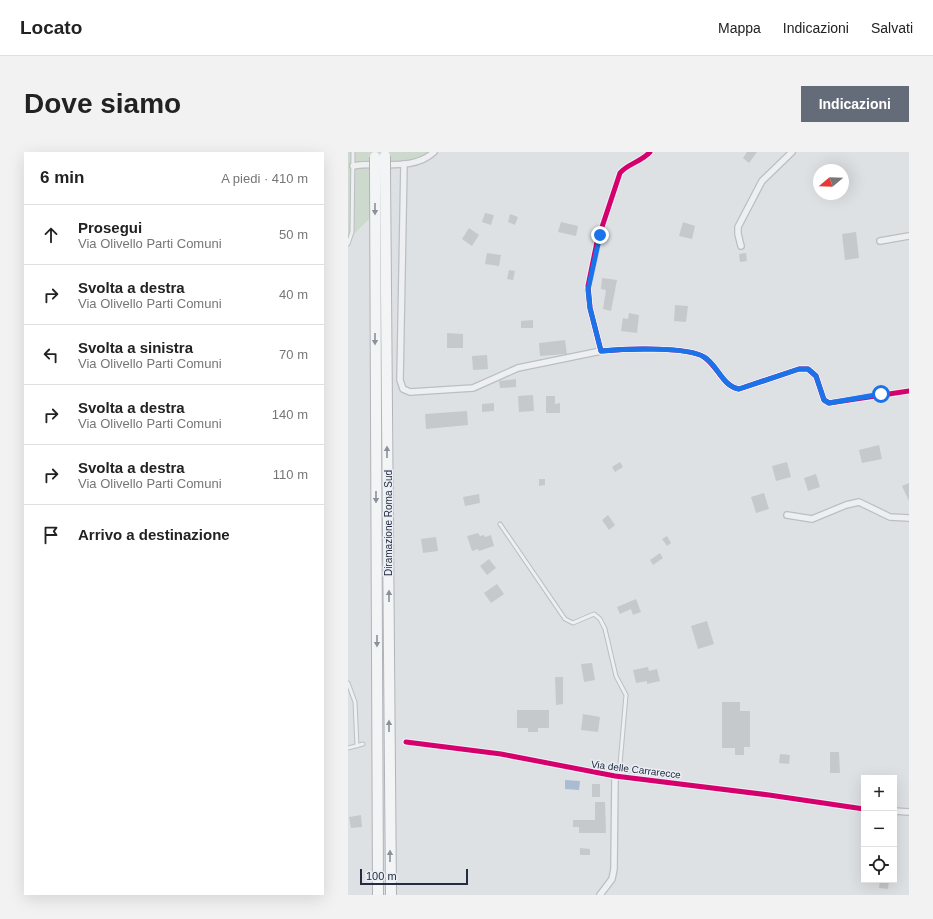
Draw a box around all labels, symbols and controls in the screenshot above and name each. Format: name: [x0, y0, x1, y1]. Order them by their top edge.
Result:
text: Locato: [20, 17, 82, 38]
text: Mappa: [718, 20, 761, 36]
text: Indicazioni: [783, 20, 849, 36]
text: Salvati: [871, 20, 913, 36]
button: Indicazioni: [801, 86, 909, 122]
text: Dove siamo: [24, 88, 181, 119]
north arrow: [813, 164, 849, 200]
text: 6 min: [40, 168, 84, 187]
text: A piedi · 410 m: [221, 171, 308, 186]
one-way arrow: [372, 203, 378, 216]
text: Prosegui: [78, 219, 142, 236]
icon: ahead: [40, 224, 62, 246]
route end: [591, 226, 609, 244]
text: 50 m: [279, 227, 308, 242]
text: Via Olivello Parti Comuni: [78, 236, 222, 251]
text: Svolta a destra: [78, 279, 185, 296]
icon: right: [40, 284, 62, 306]
text: 40 m: [279, 287, 308, 302]
text: Via Olivello Parti Comuni: [78, 296, 222, 311]
one-way arrow: [372, 333, 379, 345]
text: Svolta a sinistra: [78, 339, 193, 356]
icon: left: [40, 344, 62, 366]
text: 70 m: [279, 347, 308, 362]
text: Via Olivello Parti Comuni: [78, 356, 222, 371]
route start: [872, 385, 890, 403]
text: Svolta a destra: [78, 399, 185, 416]
icon: right: [40, 404, 62, 426]
text: 140 m: [272, 407, 308, 422]
text: Via Olivello Parti Comuni: [78, 416, 222, 431]
one-way arrow: [384, 445, 390, 458]
text: Svolta a destra: [78, 459, 185, 476]
icon: right: [40, 464, 62, 486]
text: 110 m: [273, 467, 308, 482]
street label: Diramazione Roma Sud: [383, 470, 394, 576]
text: Via Olivello Parti Comuni: [78, 476, 222, 491]
one-way arrow: [373, 491, 379, 504]
icon: arrive: [40, 524, 62, 546]
text: Arrivo a destinazione: [78, 526, 230, 543]
one-way arrow: [385, 590, 392, 602]
one-way arrow: [374, 635, 380, 648]
one-way arrow: [386, 720, 393, 732]
street label: Via delle Carrarecce: [590, 759, 682, 781]
map controls: [861, 775, 897, 883]
button: +: [861, 775, 897, 811]
button: −: [861, 811, 897, 847]
button: locate: [861, 847, 897, 883]
one-way arrow: [387, 850, 394, 862]
scale bar: [360, 867, 468, 886]
text: 100 m: [366, 870, 397, 882]

